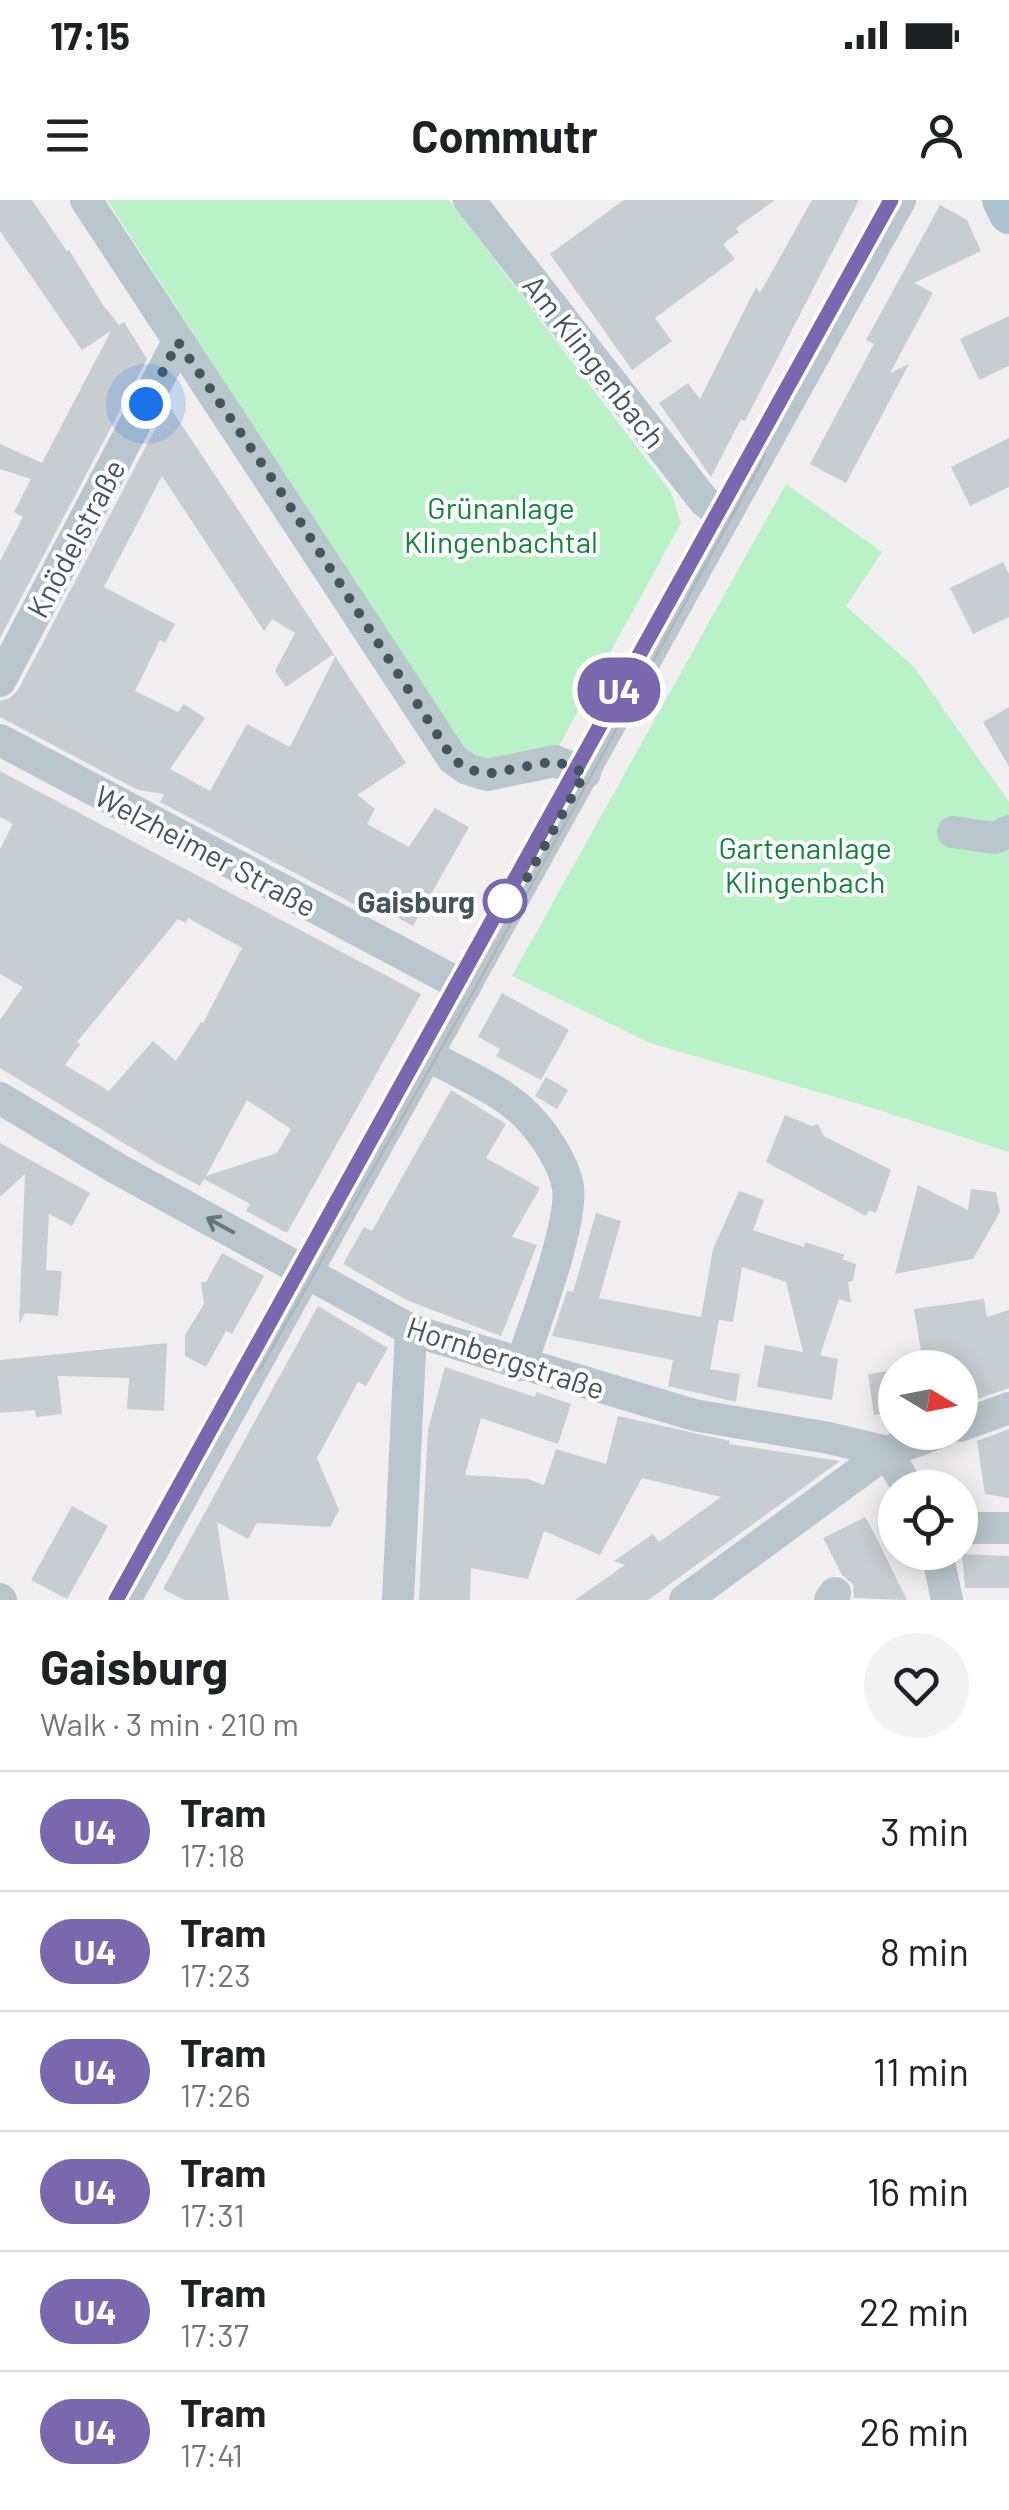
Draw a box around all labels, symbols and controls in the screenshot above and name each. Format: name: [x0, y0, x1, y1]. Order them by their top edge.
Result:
text: 17:15: [50, 12, 130, 58]
icon: menu: [40, 108, 95, 163]
text: Commutr: [411, 108, 598, 162]
icon: person: [914, 108, 969, 163]
street label: Am Klingenbach: [516, 267, 674, 455]
your location: [121, 379, 171, 429]
street label: Knödelstraße: [18, 453, 132, 623]
park label: Grünanlage Klingenbachtal: [404, 489, 598, 559]
line badge: U4: [574, 658, 664, 722]
text: U4: [597, 669, 641, 711]
street label: Welzheimer Straße: [89, 776, 323, 924]
park label: Gartenanlage Klingenbach: [718, 829, 892, 899]
marker: Gaisburg: [484, 880, 526, 922]
place label: Gaisburg: [357, 883, 475, 919]
one-way arrow: [206, 1215, 236, 1234]
street label: Hornbergstraße: [403, 1308, 609, 1406]
north arrow: [878, 1350, 978, 1450]
map controls: [878, 1350, 978, 1570]
button: locate: [878, 1470, 978, 1570]
button: heart: [864, 1633, 969, 1738]
text: Gaisburg: [40, 1637, 228, 1695]
text: Walk · 3 min · 210 m: [40, 1704, 299, 1742]
text: Tram: [180, 1789, 266, 1835]
text: 3 min: [880, 1808, 969, 1854]
text: U4: [73, 1810, 117, 1852]
text: 17:18: [180, 1835, 245, 1873]
text: Tram: [180, 1909, 266, 1955]
text: 8 min: [880, 1928, 969, 1974]
text: U4: [73, 1930, 117, 1972]
text: 17:23: [180, 1955, 251, 1993]
text: Tram: [180, 2029, 266, 2075]
text: 11 min: [873, 2048, 969, 2094]
text: U4: [73, 2050, 117, 2092]
text: 17:26: [180, 2075, 251, 2113]
text: Tram: [180, 2149, 266, 2195]
text: 16 min: [867, 2168, 969, 2214]
text: U4: [73, 2170, 117, 2212]
text: 17:31: [180, 2195, 245, 2233]
text: Tram: [180, 2269, 266, 2315]
text: 22 min: [859, 2288, 969, 2334]
text: U4: [73, 2290, 117, 2332]
text: 17:37: [180, 2315, 249, 2353]
text: Tram: [180, 2389, 266, 2435]
text: 26 min: [860, 2408, 969, 2454]
text: U4: [73, 2410, 117, 2452]
text: 17:41: [180, 2435, 243, 2473]

